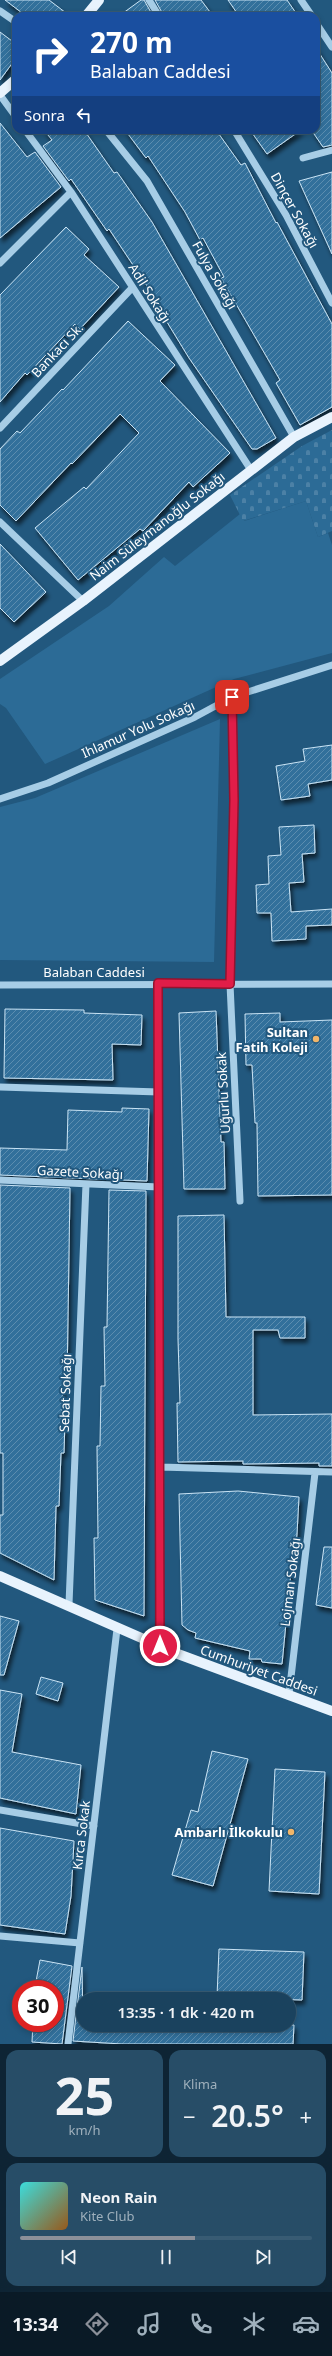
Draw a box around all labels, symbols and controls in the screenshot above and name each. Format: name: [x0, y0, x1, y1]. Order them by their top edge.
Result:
text: 270 m: [90, 23, 173, 61]
icon: right: [24, 28, 76, 80]
text: Balaban Caddesi: [90, 59, 231, 83]
icon: left: [73, 104, 95, 126]
text: Sonra: [24, 105, 65, 125]
street label: Dinçer Sokağı: [267, 169, 323, 251]
street label: Fulya Sokağı: [188, 238, 242, 312]
street label: Adil Sokağı: [125, 260, 175, 326]
street label: Bankacı Sk.: [27, 319, 87, 381]
street label: Naim Süleymanoğlu Sokağı: [86, 468, 228, 584]
pin: [215, 680, 249, 714]
icon: arrive: [221, 686, 243, 708]
street label: Ihlamur Yolu Sokağı: [79, 696, 197, 762]
street label: Balaban Caddesi: [43, 963, 145, 981]
place label: Sultan Fatih Koleji: [236, 1023, 308, 1056]
marker: Sultan Fatih Koleji: [311, 1034, 321, 1044]
street label: Uğurlu Sokak: [212, 1052, 234, 1134]
street label: Gazete Sokağı: [36, 1161, 124, 1183]
street label: Sebat Sokağı: [55, 1353, 75, 1433]
street label: Lojman Sokağı: [276, 1536, 304, 1628]
position arrow: [139, 1625, 181, 1667]
street label: Cumhuriyet Caddesi: [198, 1640, 320, 1700]
street label: Kırca Sokak: [68, 1799, 94, 1871]
place label: Ambarlı İlkokulu: [174, 1823, 283, 1841]
marker: Ambarlı İlkokulu: [286, 1827, 296, 1837]
speed limit sign: 30: [12, 1980, 64, 2032]
text: 13:35 · 1 dk · 420 m: [117, 2002, 255, 2022]
text: 25: [55, 2059, 114, 2130]
text: Klima: [183, 2075, 217, 2093]
text: 20.5°: [211, 2095, 284, 2136]
text: −: [183, 2101, 196, 2131]
text: +: [299, 2101, 312, 2131]
text: km/h: [69, 2121, 100, 2139]
text: Neon Rain: [80, 2187, 157, 2207]
text: Kite Club: [80, 2207, 134, 2225]
icon: previous: [58, 2246, 80, 2268]
icon: pause: [155, 2246, 177, 2268]
icon: next: [252, 2246, 274, 2268]
icon: directions: [83, 2310, 111, 2338]
icon: music: [135, 2310, 163, 2338]
icon: phone: [187, 2310, 215, 2338]
icon: climate: [240, 2310, 268, 2338]
icon: car: [292, 2310, 320, 2338]
text: 13:34: [12, 2312, 58, 2336]

